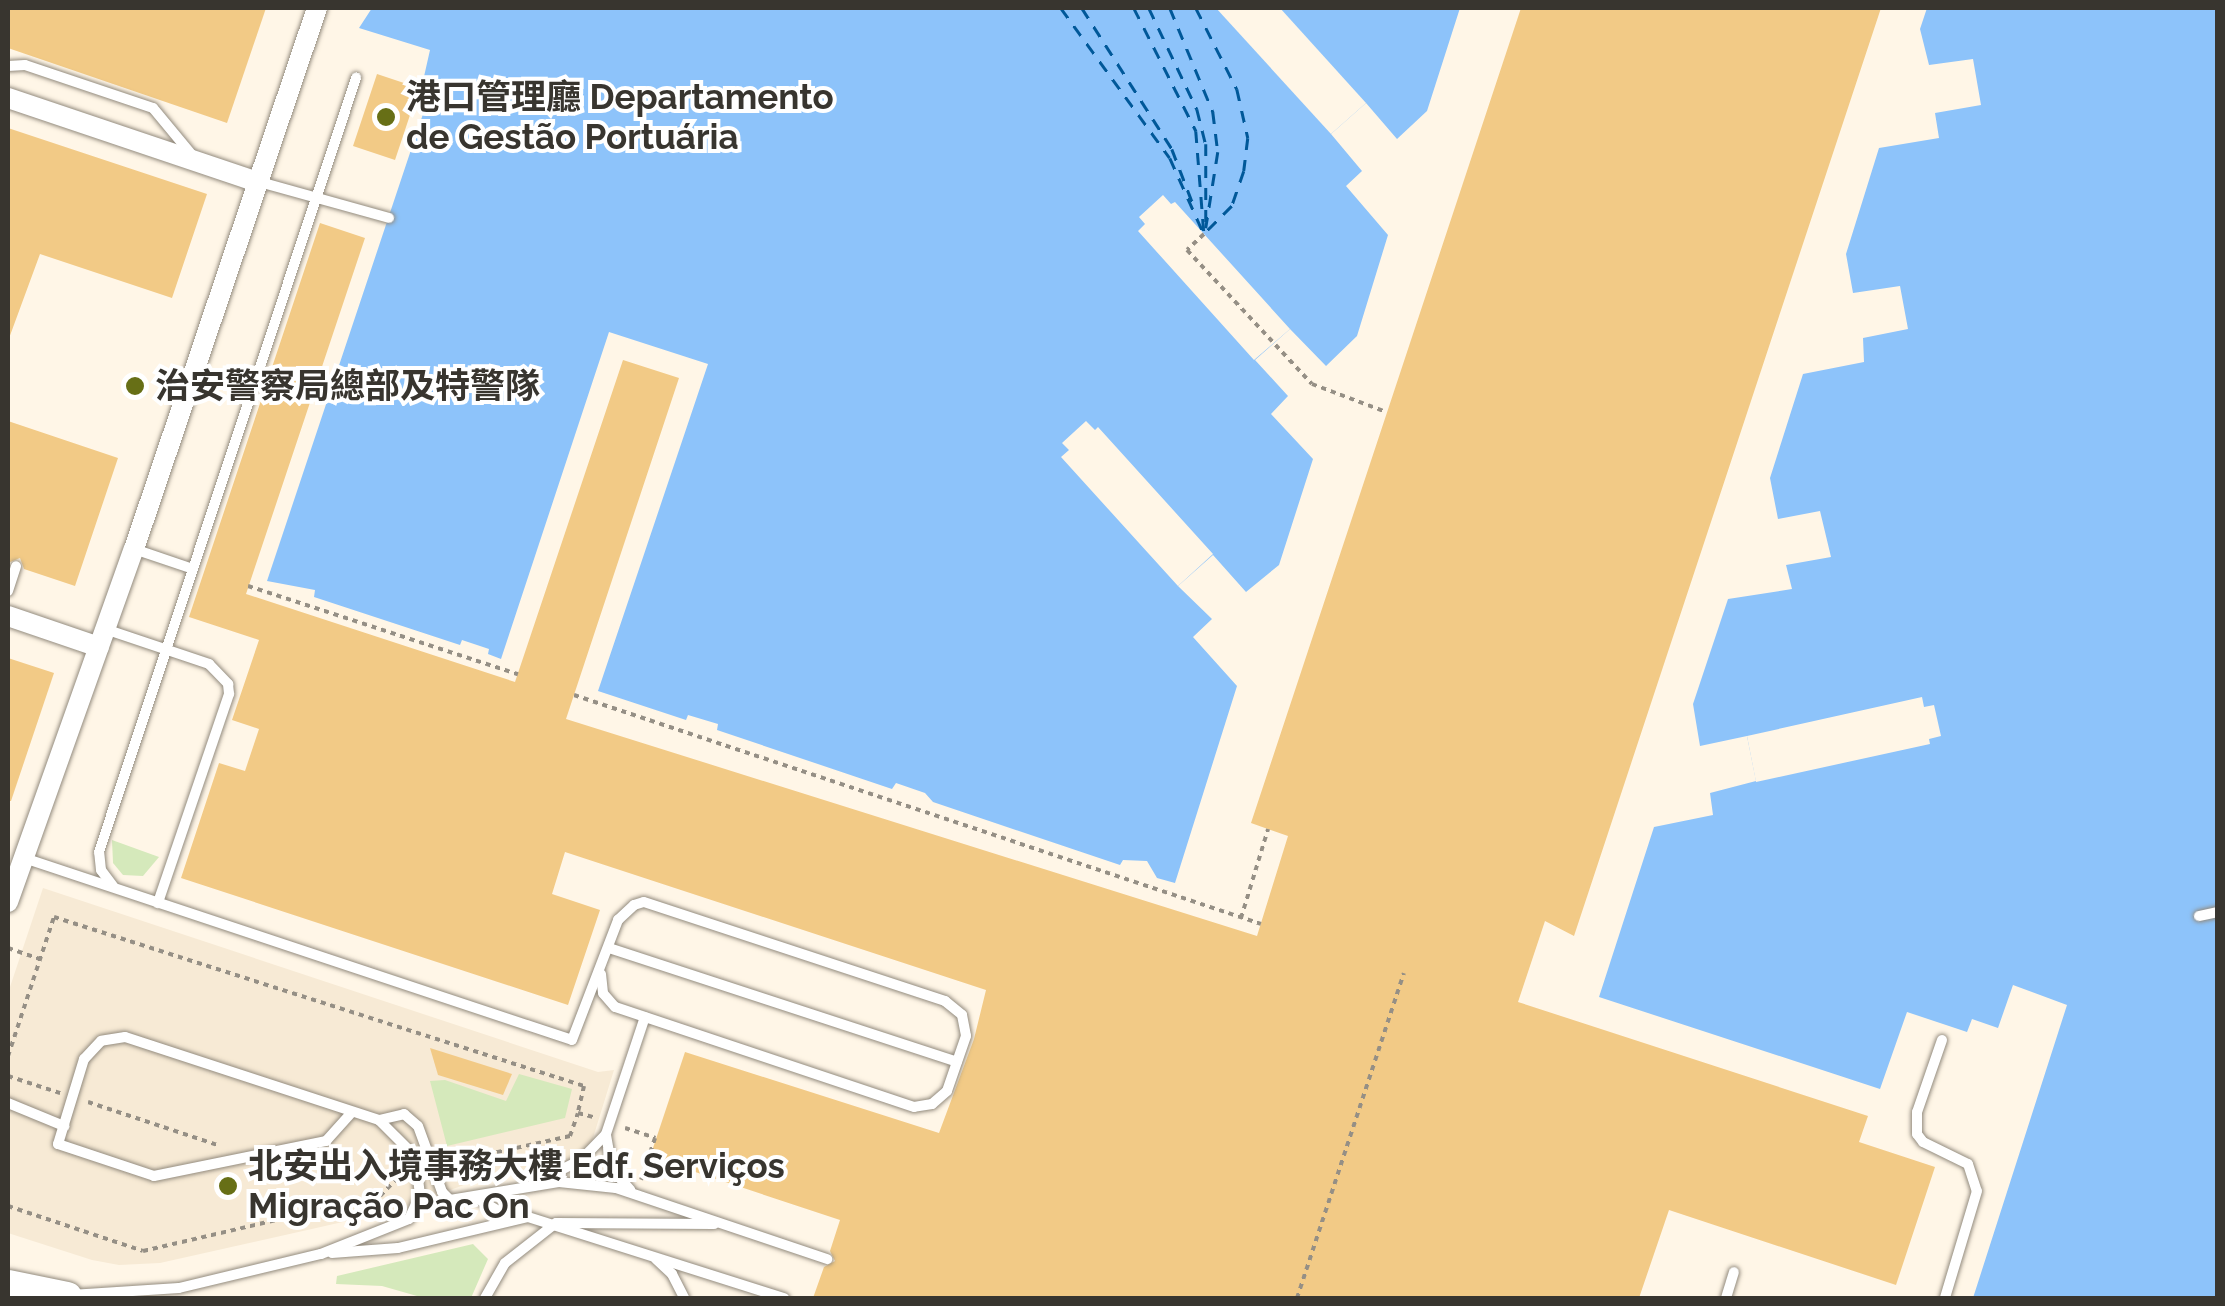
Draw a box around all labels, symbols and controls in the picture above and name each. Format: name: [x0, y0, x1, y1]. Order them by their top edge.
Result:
place label: 港口管理廳 Departamento de Gestão Portuária: [406, 76, 834, 158]
marker: 港口管理廳 Departamento de Gestão Portuária: [375, 106, 397, 128]
place label: 治安警察局總部及特警隊: [155, 365, 540, 407]
marker: 治安警察局總部及特警隊: [124, 375, 146, 397]
place label: 北安出入境事務大樓 Edf. Serviços Migração Pac On: [248, 1145, 785, 1227]
marker: 北安出入境事務大樓 Edf. Serviços Migração Pac On: [217, 1175, 239, 1197]

